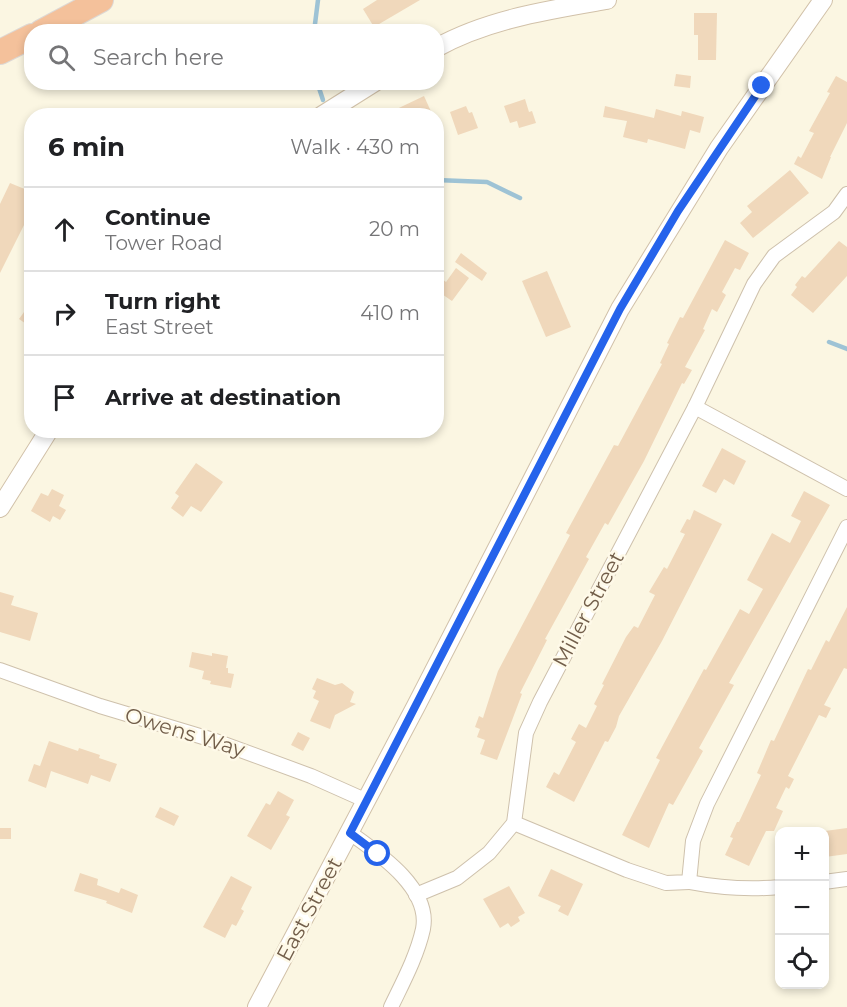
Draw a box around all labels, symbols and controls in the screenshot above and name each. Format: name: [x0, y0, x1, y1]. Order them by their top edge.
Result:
search box: [24, 24, 444, 90]
icon: search: [45, 41, 78, 74]
text: Search here: [93, 44, 224, 71]
route end: [748, 72, 774, 98]
text: 6 min: [48, 131, 125, 163]
text: Walk · 430 m: [290, 135, 420, 159]
text: Continue: [105, 204, 211, 231]
icon: ahead: [48, 213, 81, 246]
text: 20 m: [369, 217, 420, 241]
text: Tower Road: [105, 231, 223, 255]
text: Turn right: [105, 288, 220, 315]
icon: right: [48, 297, 81, 330]
text: 410 m: [360, 301, 420, 325]
text: East Street: [105, 315, 214, 339]
icon: arrive: [48, 381, 81, 414]
text: Arrive at destination: [105, 384, 341, 411]
street label: Miller Street: [547, 547, 629, 671]
street label: Owens Way: [122, 702, 249, 762]
map controls: [775, 827, 829, 989]
button: +: [775, 827, 829, 881]
route start: [364, 840, 390, 866]
street label: East Street: [271, 853, 347, 965]
button: −: [775, 881, 829, 935]
button: locate: [775, 935, 829, 989]

